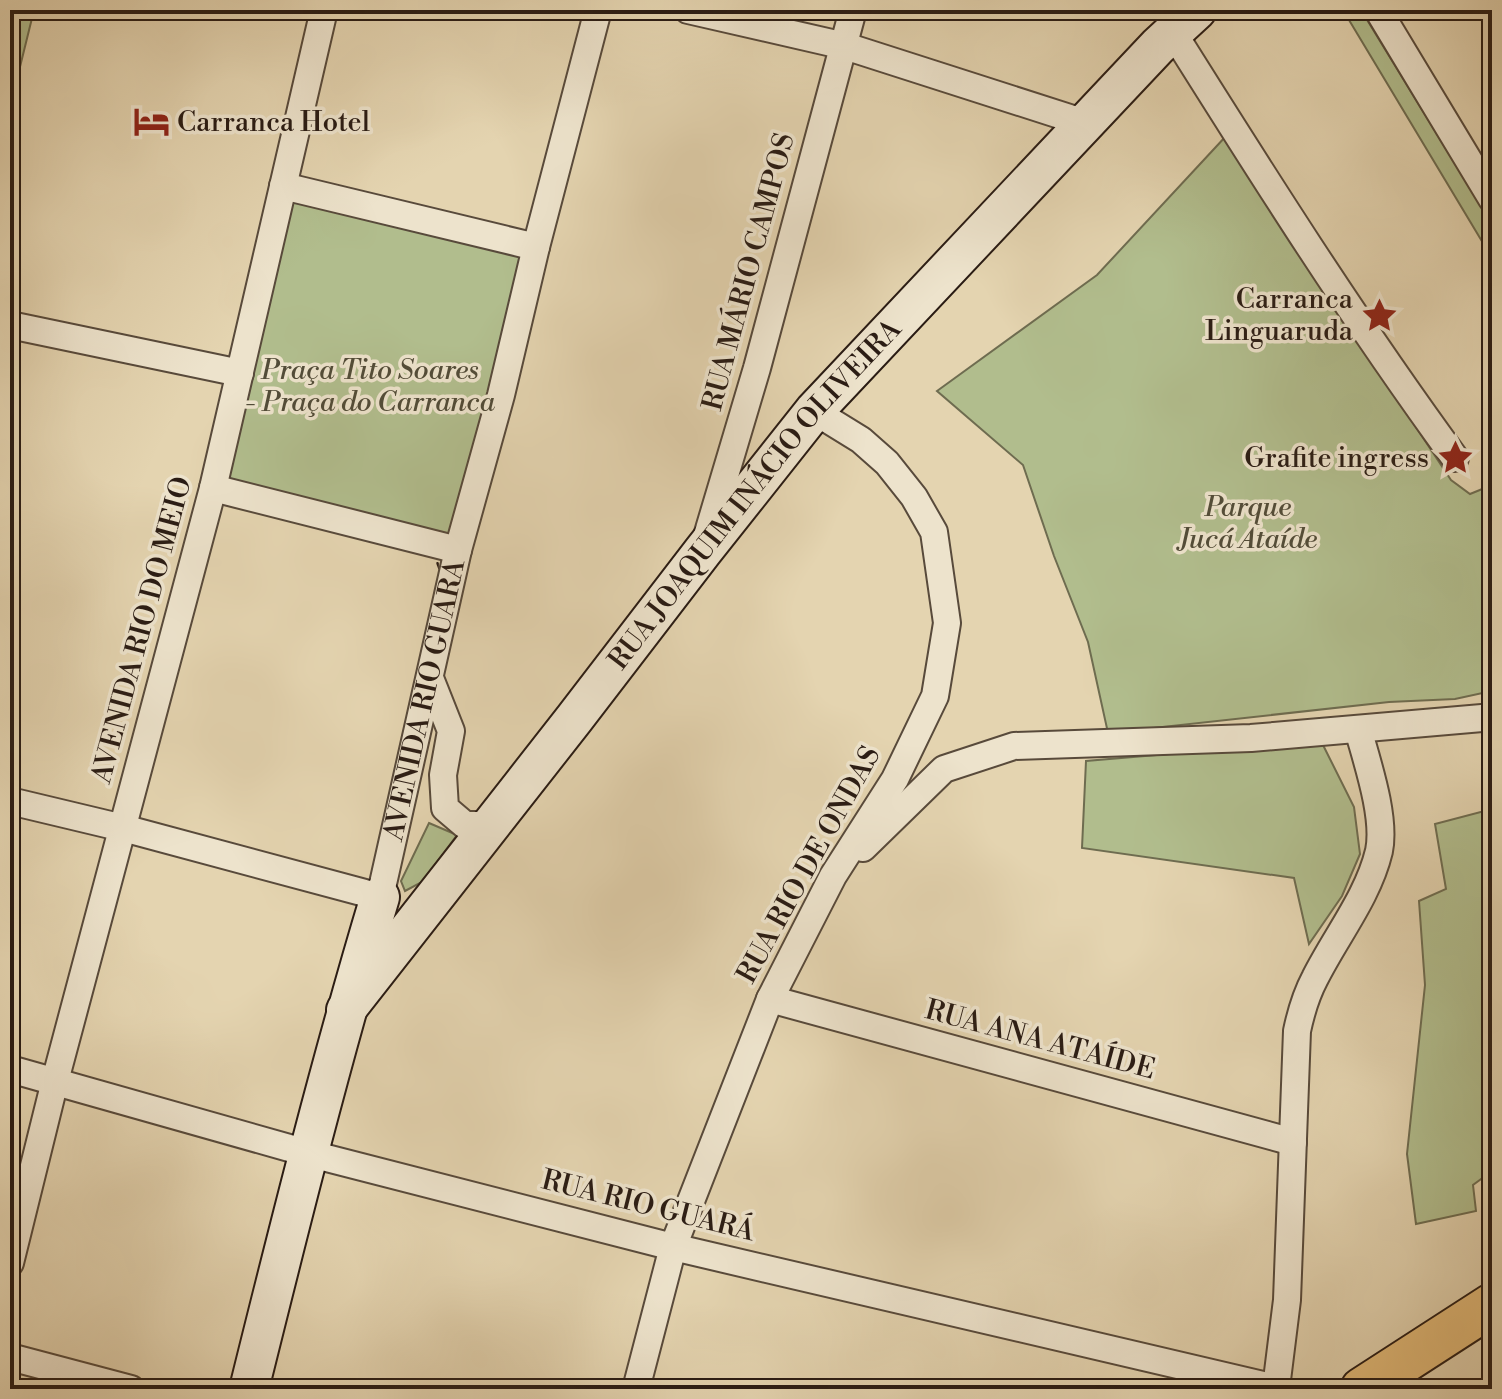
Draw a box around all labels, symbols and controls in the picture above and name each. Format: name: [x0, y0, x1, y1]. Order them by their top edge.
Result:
hotel icon: Carranca Hotel: [132, 103, 170, 141]
place label: Carranca Hotel: [177, 105, 370, 140]
street label: RUA MÁRIO CAMPOS: [693, 129, 803, 415]
place label: Carranca Linguaruda: [1205, 282, 1354, 349]
place icon: Carranca Linguaruda: [1360, 296, 1398, 334]
street label: RUA JOAQUIM INÁCIO OLIVEIRA: [601, 311, 909, 677]
park label: Praça Tito Soares - Praça do Carranca: [245, 353, 495, 420]
place icon: Grafite ingress: [1436, 439, 1474, 477]
place label: Grafite ingress: [1244, 441, 1429, 476]
street label: AVENIDA RIO DO MEIO: [84, 473, 200, 788]
park label: Parque Jucá Ataíde: [1176, 490, 1317, 557]
street label: AVENIDA RIO GUARÁ: [375, 555, 473, 845]
street label: RUA RIO DE ONDAS: [729, 740, 889, 990]
street label: RUA ANA ATAÍDE: [921, 991, 1159, 1088]
street label: RUA RIO GUARÁ: [538, 1161, 759, 1250]

